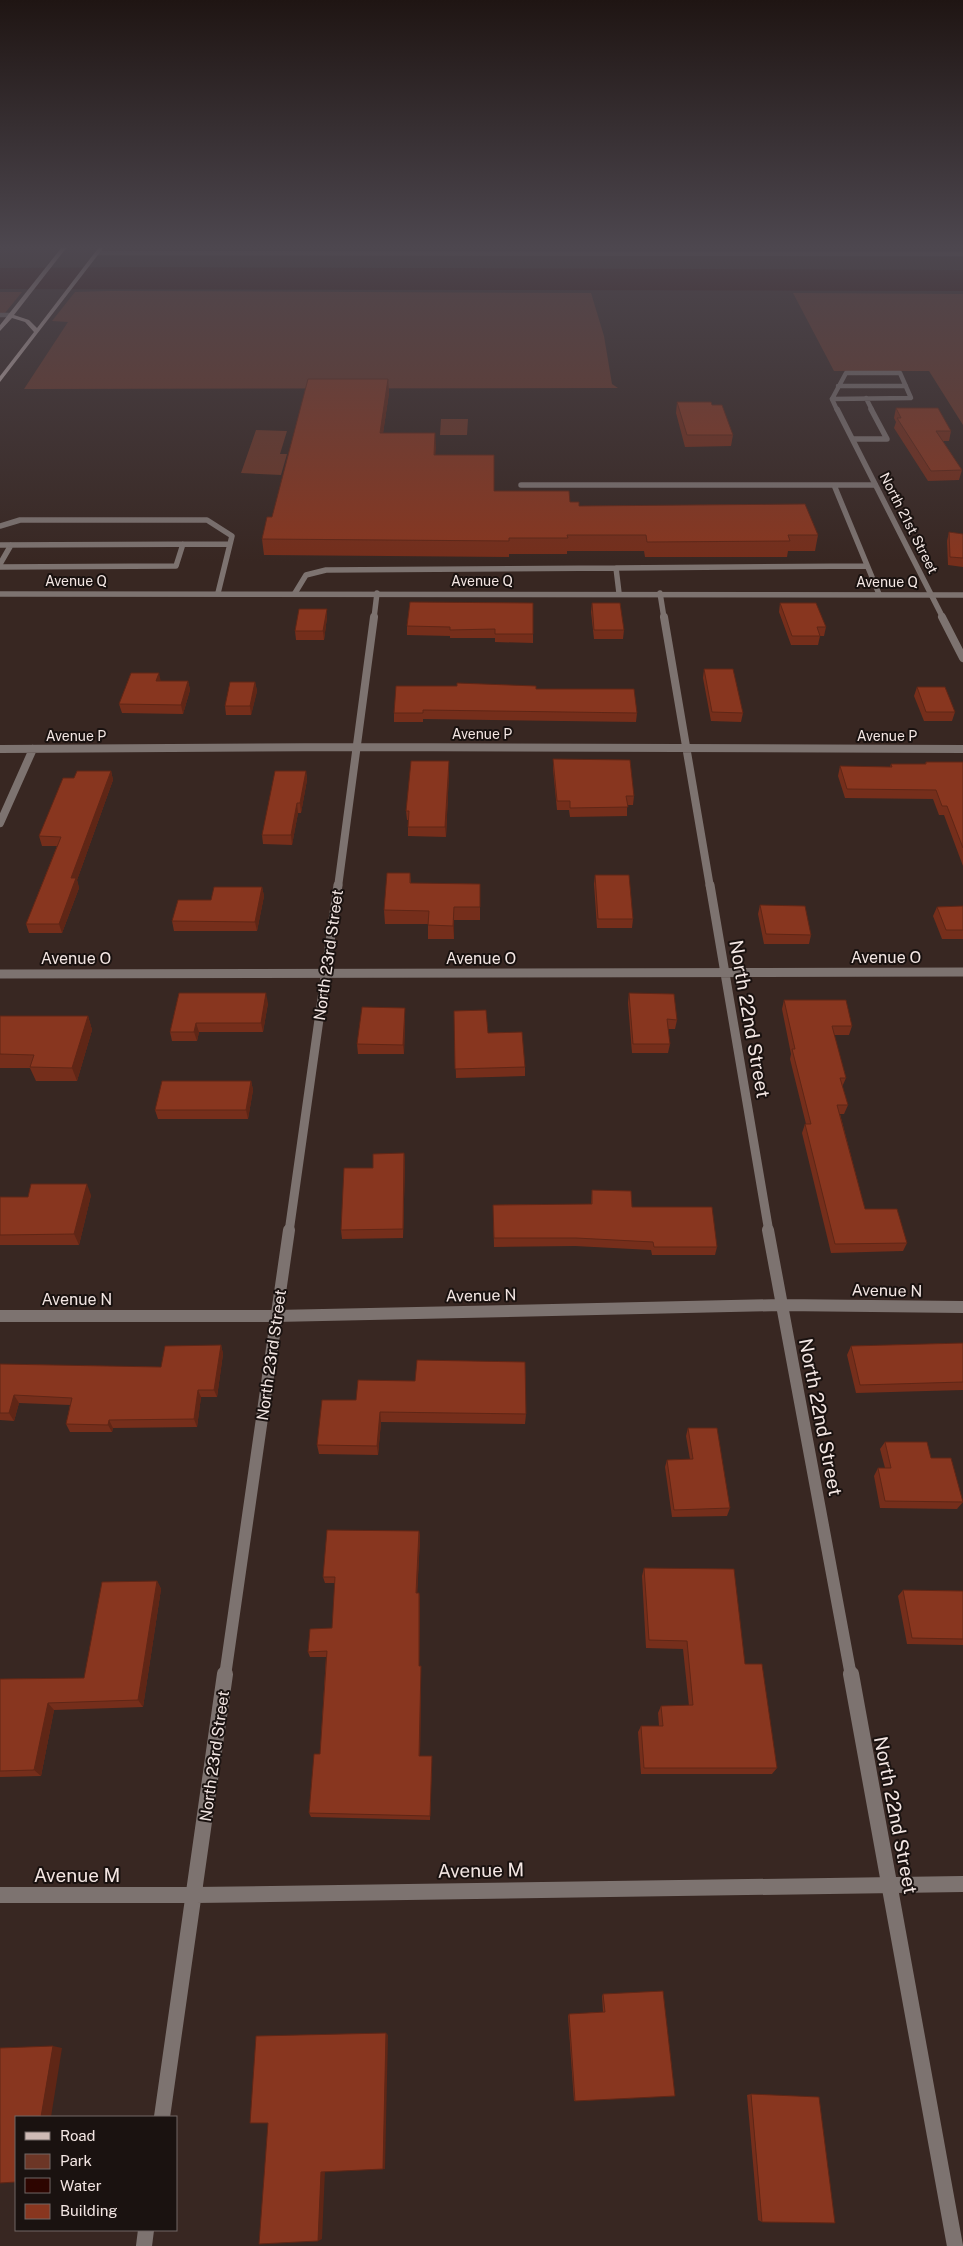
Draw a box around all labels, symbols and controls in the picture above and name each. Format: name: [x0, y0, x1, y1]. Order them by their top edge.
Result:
street label: North 21st Street: [877, 470, 941, 576]
street label: Avenue Q: [45, 573, 107, 589]
street label: Avenue Q: [451, 573, 513, 589]
street label: Avenue Q: [856, 574, 918, 590]
street label: Avenue P: [452, 726, 512, 742]
street label: Avenue P: [46, 728, 106, 744]
street label: Avenue P: [857, 728, 917, 744]
street label: North 23rd Street: [310, 888, 347, 1022]
street label: North 22nd Street: [725, 938, 775, 1100]
street label: Avenue O: [851, 948, 921, 967]
street label: Avenue O: [41, 949, 111, 968]
street label: Avenue O: [446, 949, 516, 968]
street label: Avenue N: [851, 1280, 923, 1301]
street label: Avenue N: [445, 1285, 517, 1306]
street label: North 23rd Street: [253, 1288, 290, 1422]
street label: Avenue N: [42, 1290, 112, 1309]
street label: North 22nd Street: [795, 1336, 847, 1498]
street label: North 23rd Street: [196, 1689, 233, 1823]
street label: North 22nd Street: [870, 1734, 922, 1896]
street label: Avenue M: [438, 1858, 524, 1882]
street label: Avenue M: [34, 1864, 120, 1886]
legend: [15, 2116, 178, 2231]
text: Road: [60, 2127, 96, 2144]
text: Park: [60, 2152, 92, 2169]
text: Water: [60, 2177, 102, 2194]
text: Building: [60, 2202, 118, 2219]

